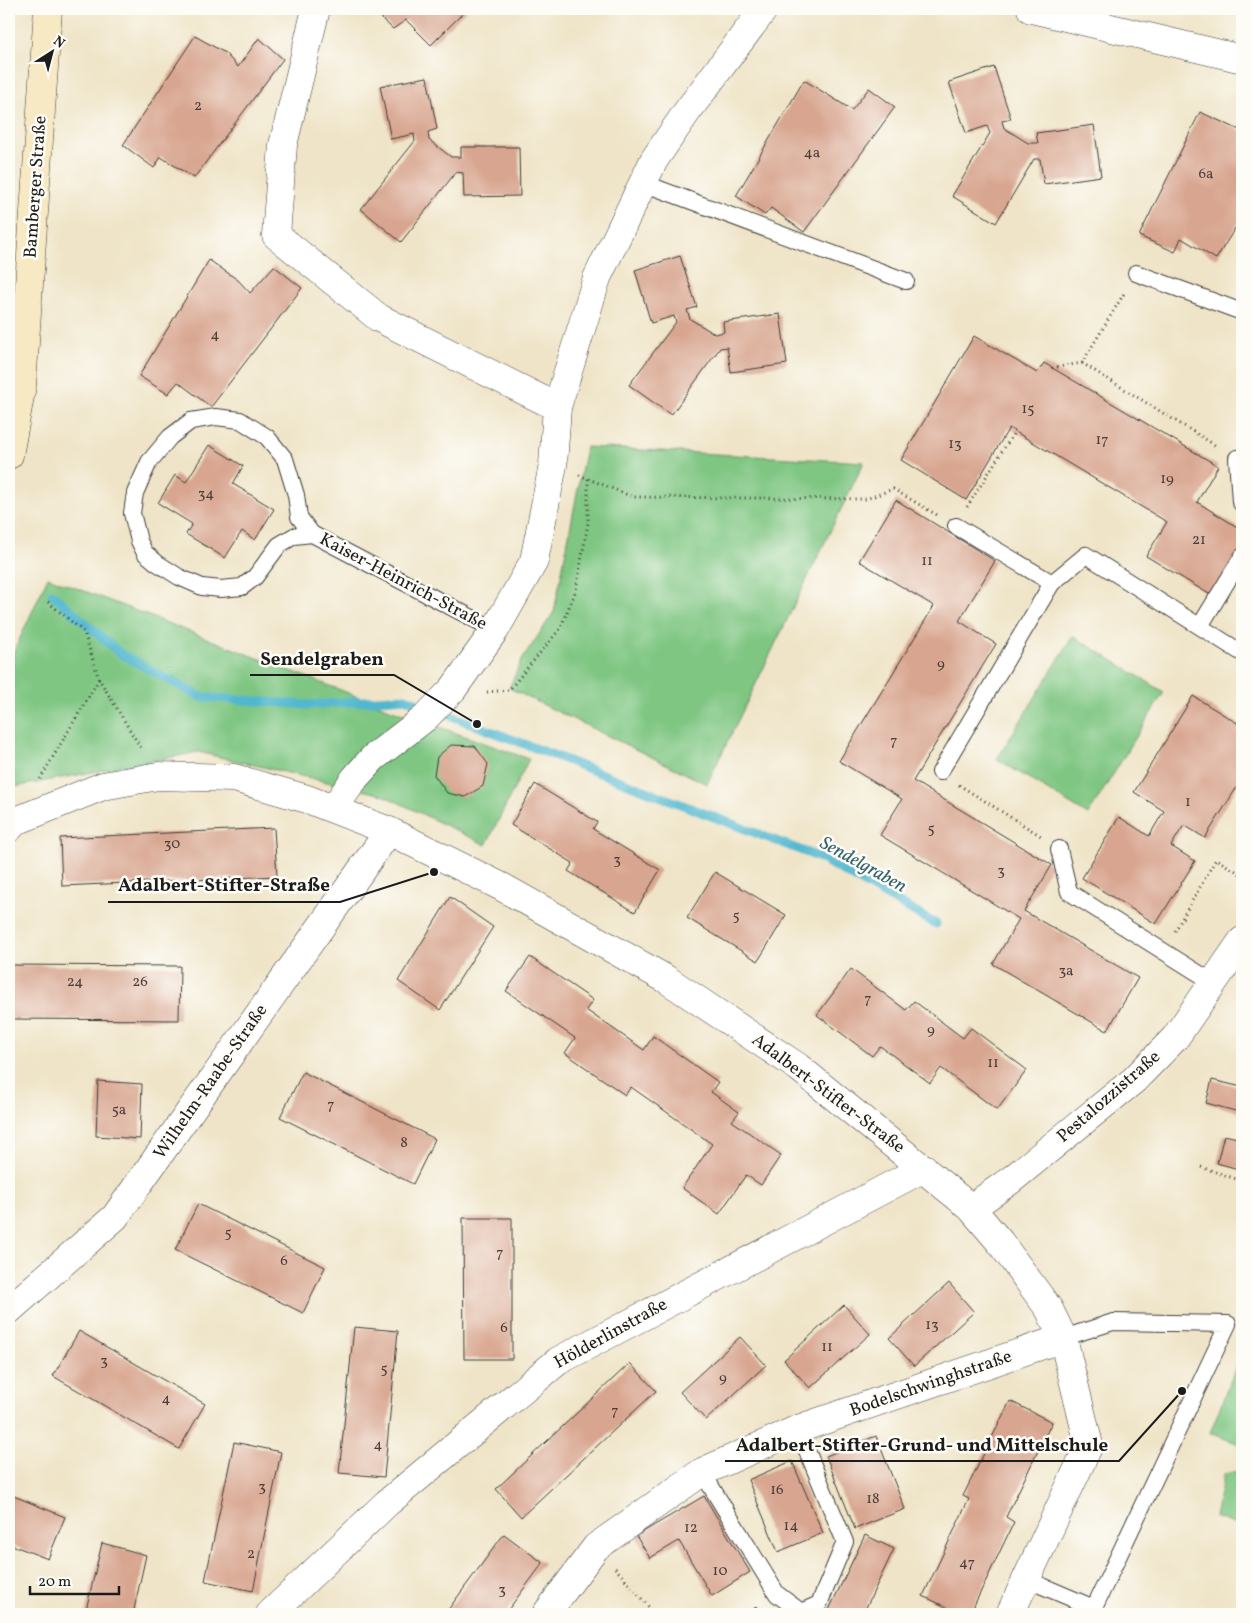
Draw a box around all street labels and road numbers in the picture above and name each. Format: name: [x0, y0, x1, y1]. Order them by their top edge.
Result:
street label: Bamberger Straße: [19, 115, 53, 259]
street label: Kaiser-Heinrich-Straße: [315, 527, 491, 637]
street label: Wilhelm-Raabe-Straße: [148, 999, 274, 1165]
street label: Adalbert-Stifter-Straße: [746, 1028, 910, 1160]
street label: Pestalozzistraße: [1052, 1045, 1166, 1149]
street label: Hölderlinstraße: [550, 1293, 672, 1375]
street label: Bodelschwinghstraße: [847, 1345, 1015, 1423]

